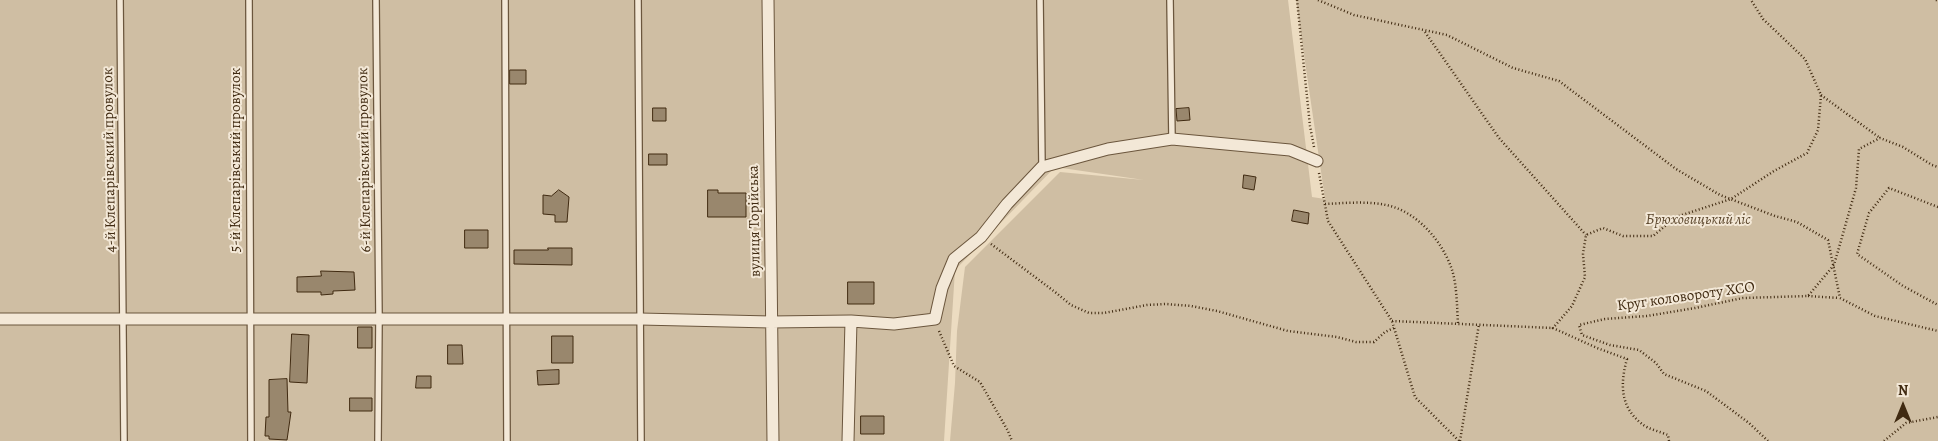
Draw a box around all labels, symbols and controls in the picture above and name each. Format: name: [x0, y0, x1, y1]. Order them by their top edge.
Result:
street label: 4-й Клепарівський провулок: [99, 67, 121, 253]
street label: 6-й Клепарівський провулок: [354, 67, 376, 253]
street label: 5-й Клепарівський провулок: [227, 68, 245, 252]
street label: вулиця Торійська: [745, 165, 765, 277]
park label: Брюховицький ліс: [1645, 211, 1751, 229]
street label: Круг коловороту ХСО: [1616, 278, 1756, 316]
north arrow: [1878, 381, 1928, 431]
text: N: [1898, 381, 1908, 400]

